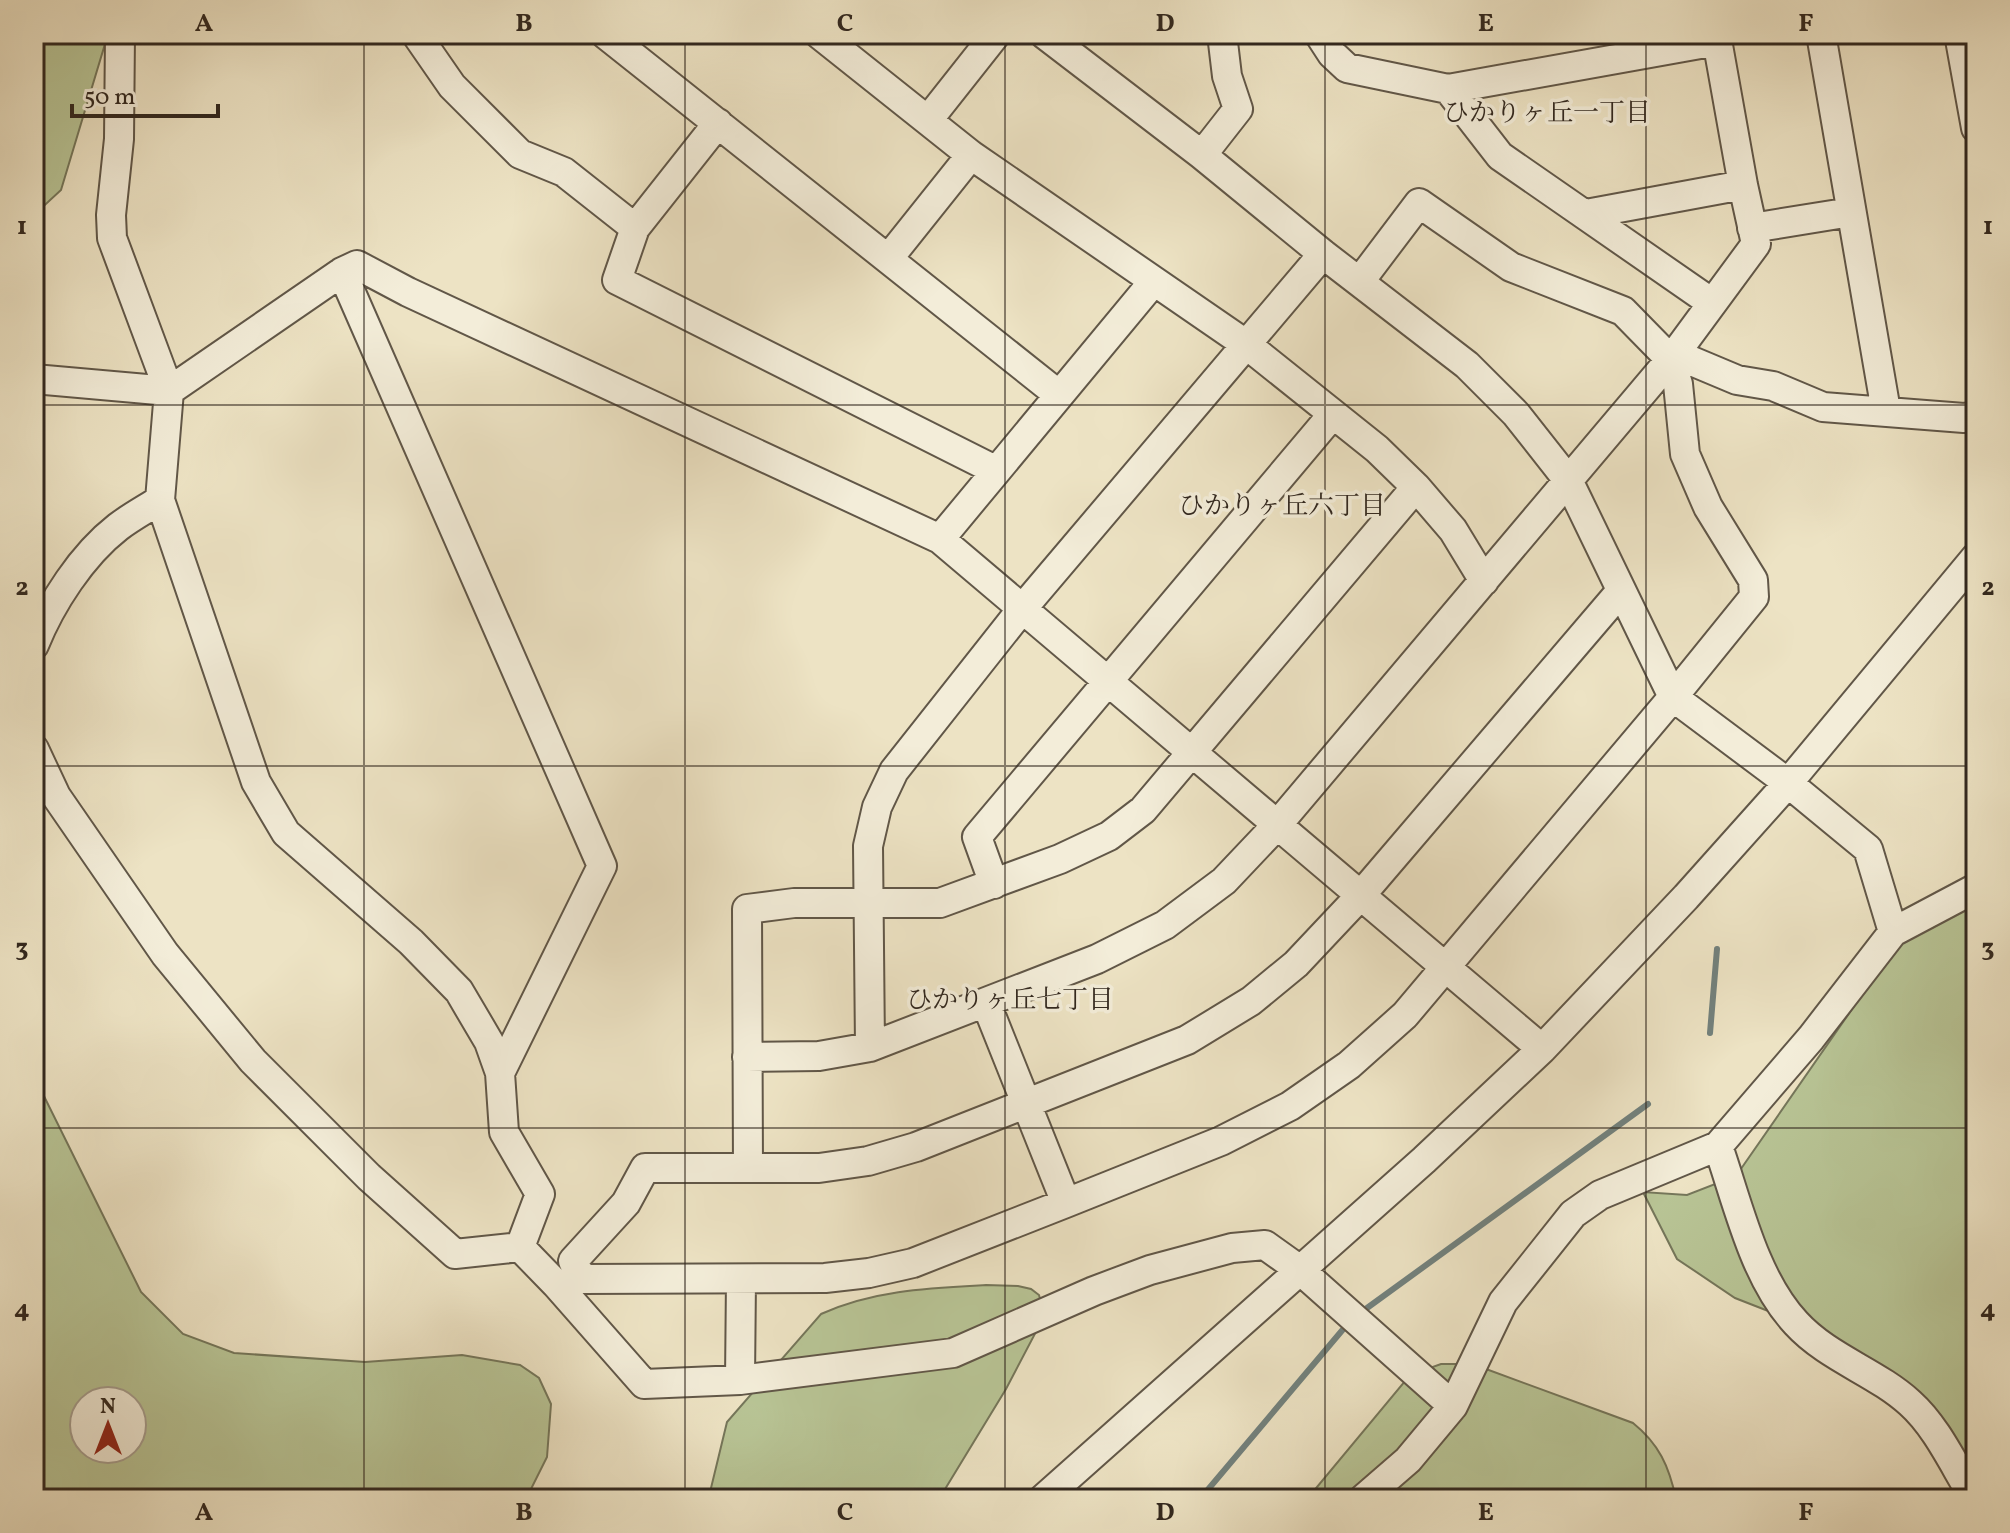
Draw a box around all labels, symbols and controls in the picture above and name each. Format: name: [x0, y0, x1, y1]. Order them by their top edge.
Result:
text: A: [195, 6, 214, 42]
text: B: [515, 6, 533, 42]
text: C: [837, 6, 853, 42]
text: D: [1155, 6, 1175, 42]
text: E: [1478, 6, 1494, 42]
text: F: [1798, 6, 1814, 42]
scale bar: [72, 68, 218, 118]
text: 50 m: [84, 81, 136, 115]
district label: ひかりヶ丘一丁目: [1443, 96, 1651, 132]
text: 1: [17, 209, 27, 245]
text: 1: [1983, 209, 1993, 245]
district label: ひかりヶ丘六丁目: [1178, 489, 1386, 525]
text: 2: [15, 570, 29, 606]
text: 2: [1981, 570, 1995, 606]
text: 3: [15, 931, 29, 967]
text: 3: [1981, 931, 1995, 967]
district label: ひかりヶ丘七丁目: [906, 983, 1114, 1019]
text: 4: [14, 1292, 30, 1328]
text: 4: [1980, 1292, 1996, 1328]
north arrow: [68, 1385, 148, 1465]
text: N: [100, 1392, 116, 1423]
text: A: [195, 1495, 214, 1531]
text: B: [515, 1495, 533, 1531]
text: C: [837, 1495, 853, 1531]
text: D: [1155, 1495, 1175, 1531]
text: E: [1478, 1495, 1494, 1531]
text: F: [1798, 1495, 1814, 1531]

